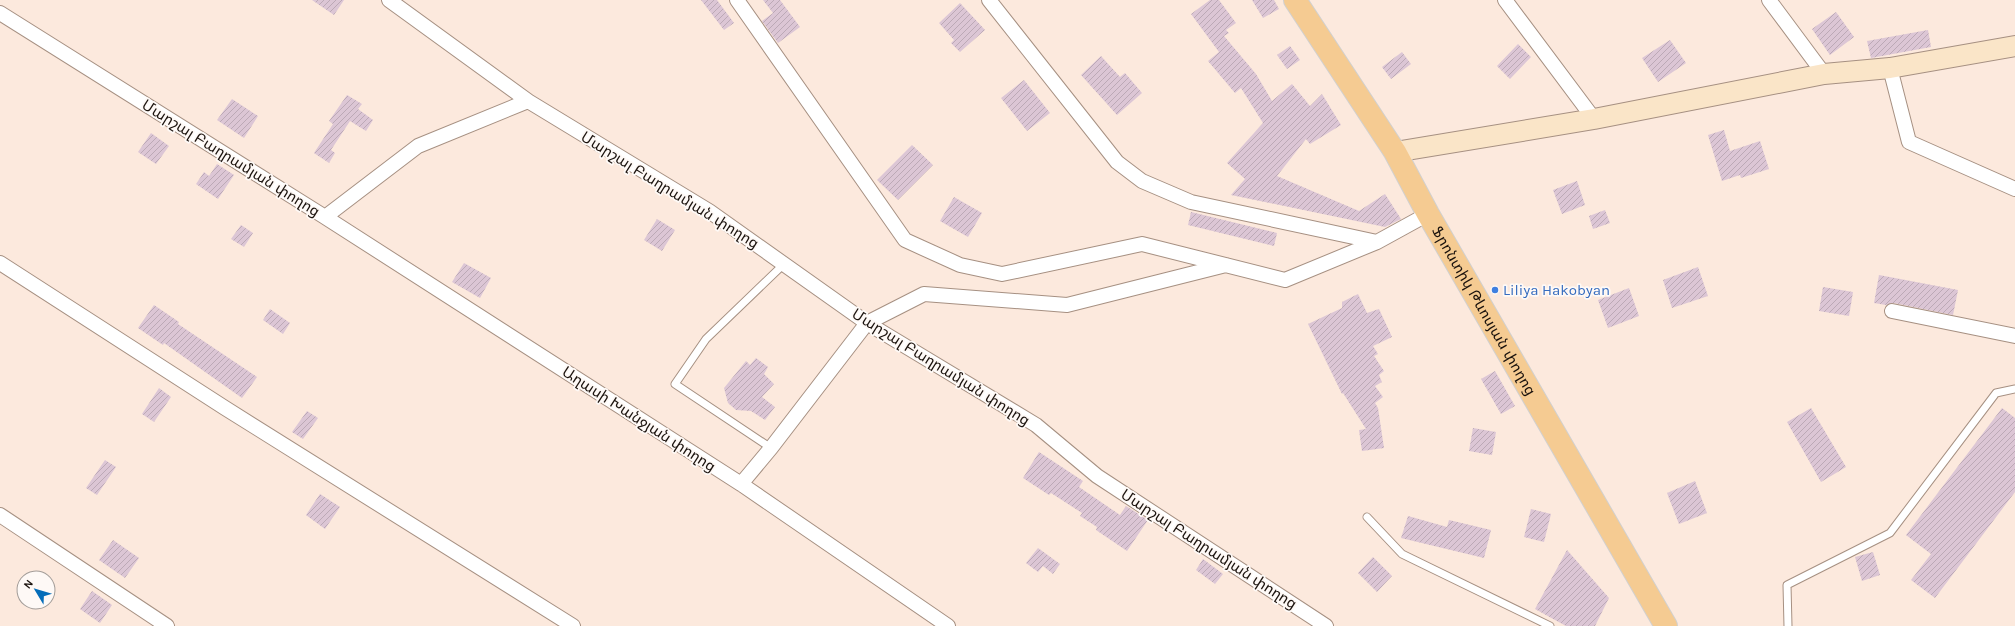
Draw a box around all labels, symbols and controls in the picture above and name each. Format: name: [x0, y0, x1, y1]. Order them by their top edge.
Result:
street label: Մարշալ Բաղրամյան փողոց: [139, 96, 323, 220]
street label: Մարշալ Բաղրամյան փողոց: [578, 128, 762, 252]
street label: Ֆրոնտիկ Թևոսյան փողոց: [1428, 223, 1540, 399]
place label: Liliya Hakobyan: [1503, 281, 1610, 299]
marker: Liliya Hakobyan: [1490, 285, 1500, 295]
street label: Մարշալ Բաղրամյան փողոց: [849, 305, 1033, 429]
street label: Աղասի Խանջյան փողոց: [559, 363, 719, 475]
street label: Մարշալ Բաղրամյան փողոց: [1118, 485, 1300, 613]
north arrow: [16, 570, 56, 610]
text: N: [21, 577, 36, 591]

